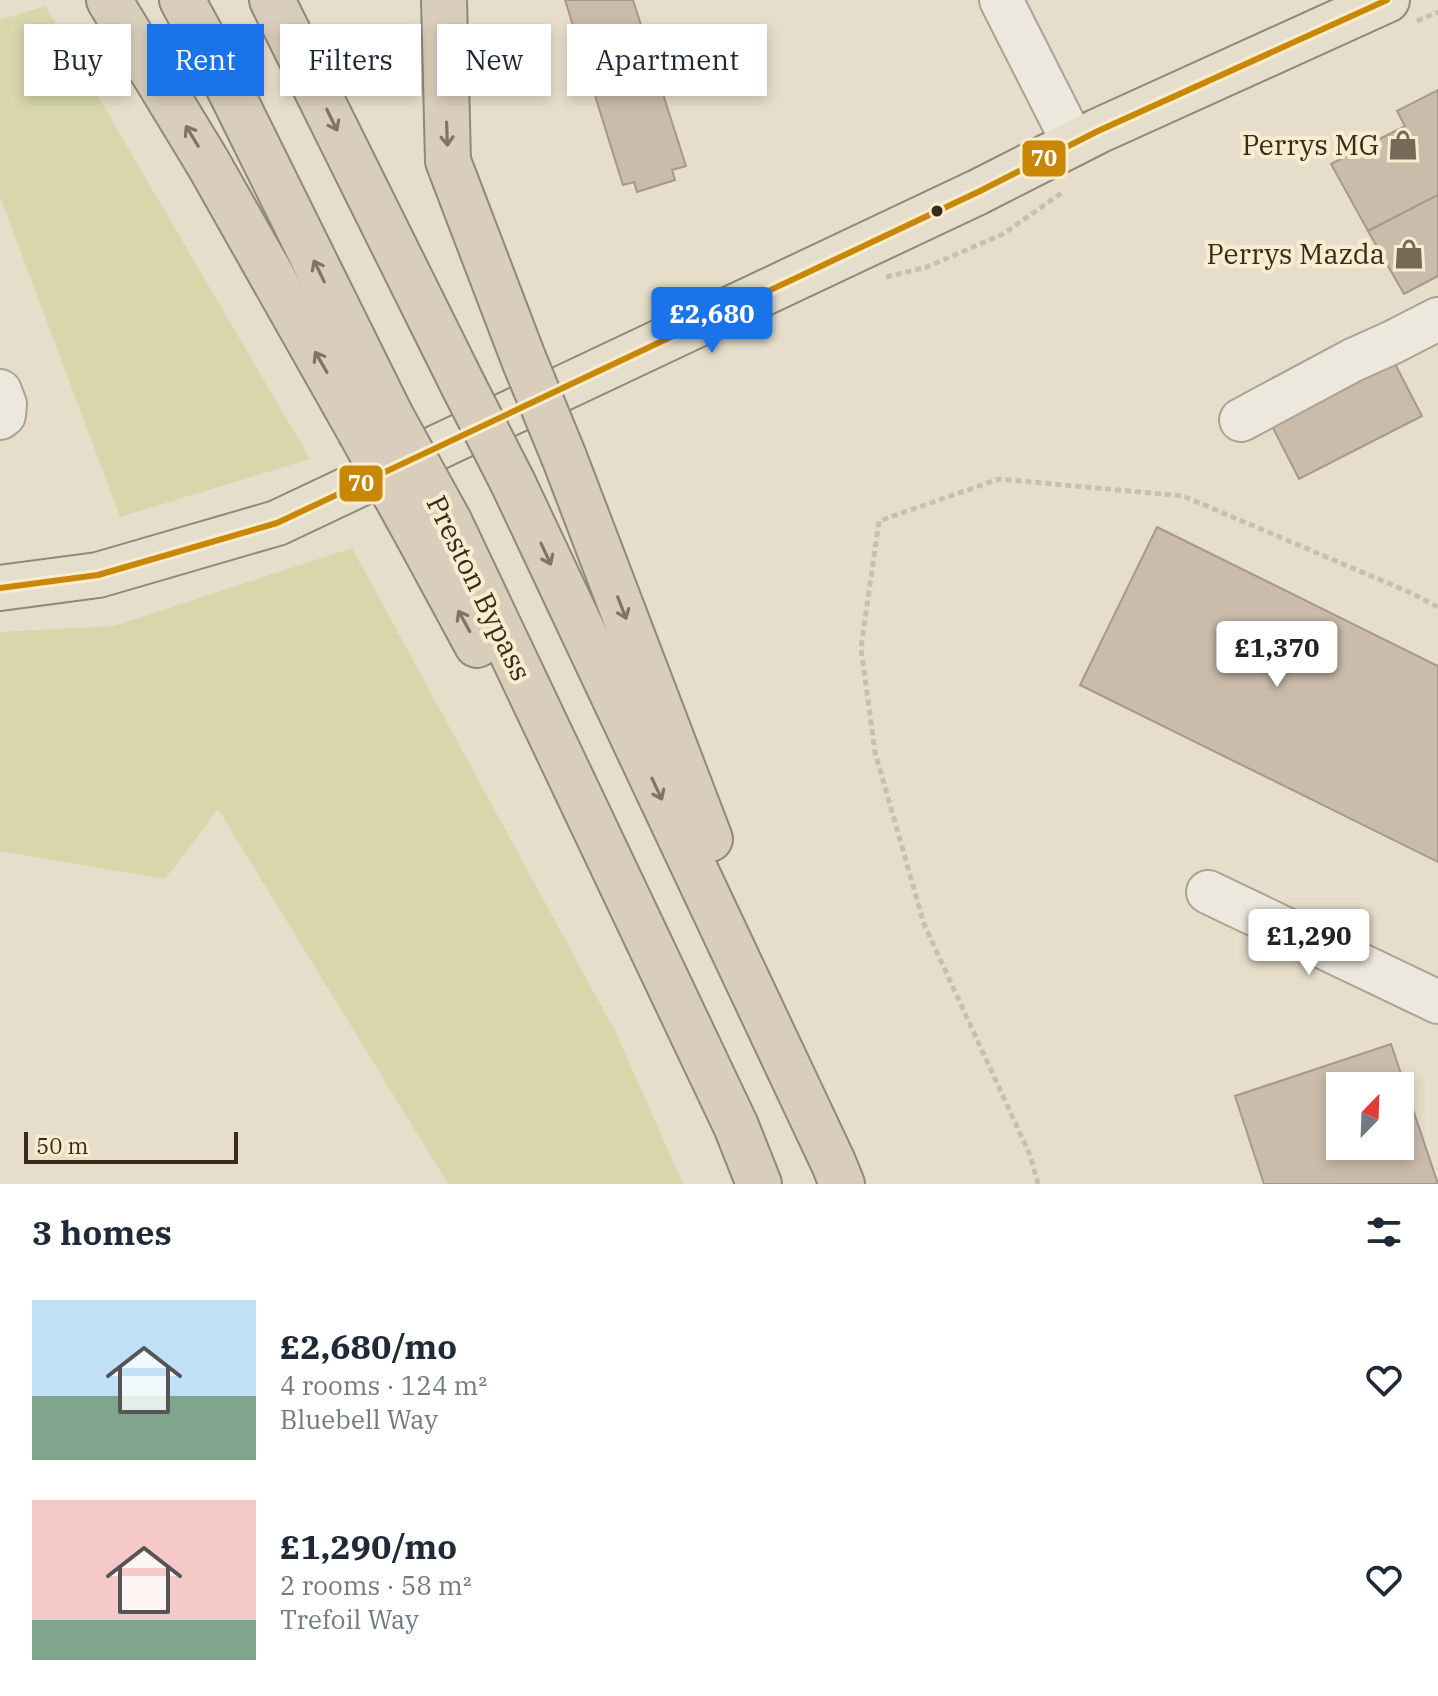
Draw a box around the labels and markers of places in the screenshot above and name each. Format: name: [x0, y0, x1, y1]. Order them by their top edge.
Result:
place label: Perrys MG: [1242, 126, 1379, 163]
shop icon: Perrys MG: [1386, 128, 1420, 162]
unlabelled marker: [929, 203, 945, 219]
place label: Perrys Mazda: [1207, 235, 1385, 272]
shop icon: Perrys Mazda: [1392, 237, 1426, 271]
pin: £2,680: [647, 287, 777, 355]
pin: £1,370: [1212, 621, 1342, 689]
pin: £1,290: [1244, 909, 1374, 977]

